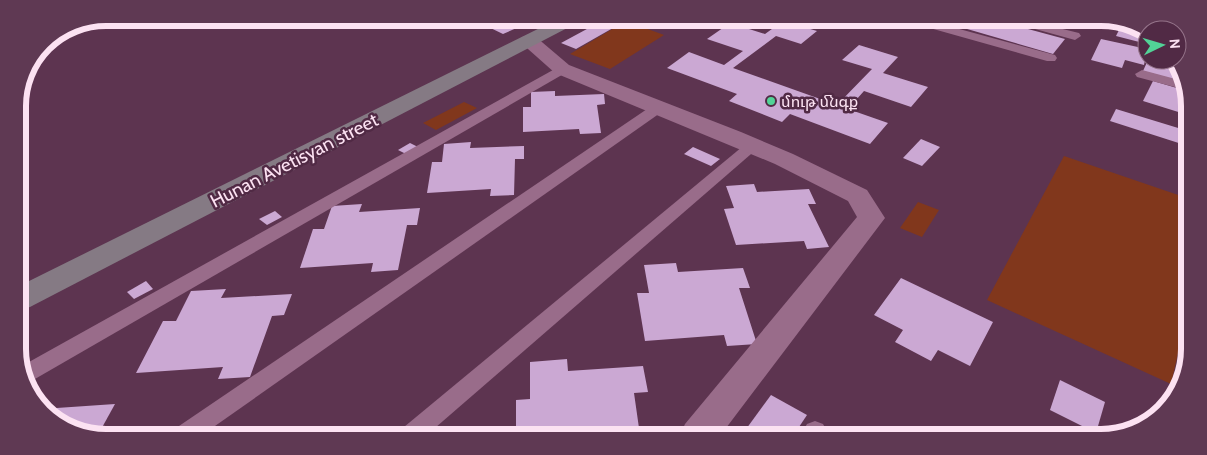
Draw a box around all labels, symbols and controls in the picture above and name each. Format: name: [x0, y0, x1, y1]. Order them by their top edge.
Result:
north arrow: [1137, 20, 1187, 70]
text: N: [1166, 38, 1184, 50]
place label: մութ մնգք: [781, 92, 858, 111]
marker: մութ մնգք: [765, 95, 777, 107]
street label: Hunan Avetisyan street: [206, 108, 383, 213]

